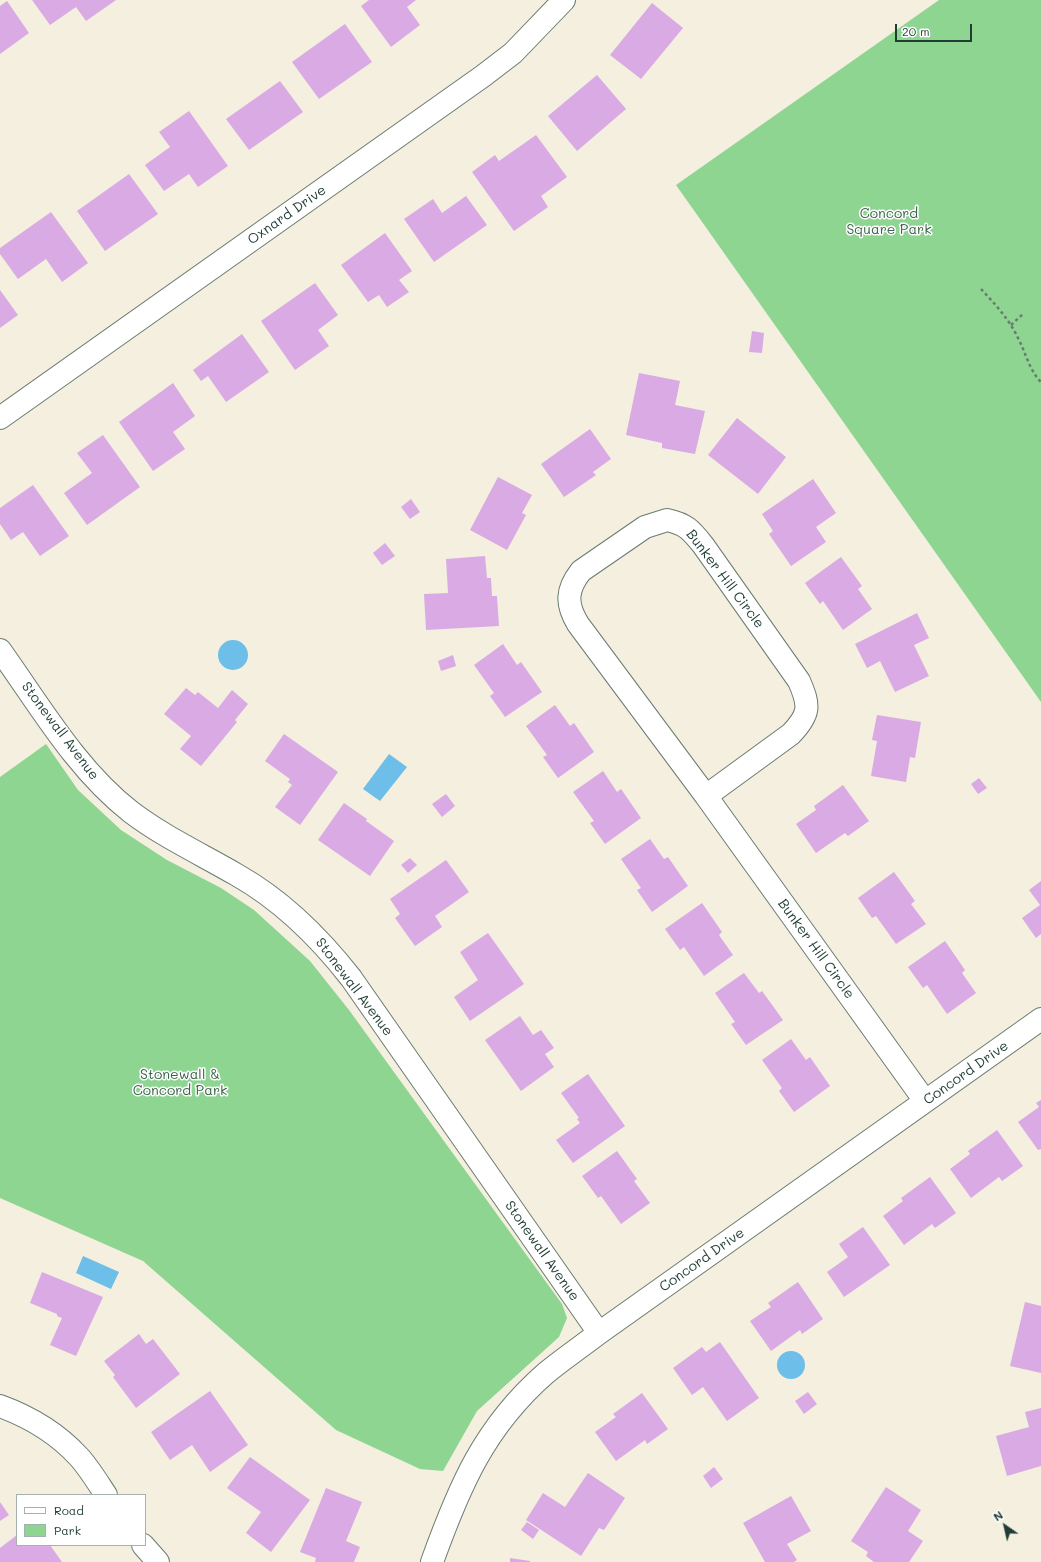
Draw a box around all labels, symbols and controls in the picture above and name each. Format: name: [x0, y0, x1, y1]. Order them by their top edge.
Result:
scale bar: [897, 16, 974, 42]
text: 20 m: [902, 23, 930, 39]
street label: Oxnard Drive: [244, 182, 330, 248]
park label: Concord Square Park: [846, 206, 932, 238]
street label: Bunker Hill Circle: [682, 526, 768, 632]
street label: Stonewall Avenue: [18, 679, 102, 783]
street label: Bunker Hill Circle: [774, 896, 858, 1002]
street label: Stonewall Avenue: [312, 935, 396, 1039]
street label: Concord Drive: [920, 1037, 1012, 1109]
park label: Stonewall & Concord Park: [133, 1067, 227, 1100]
street label: Stonewall Avenue: [501, 1198, 583, 1304]
street label: Concord Drive: [656, 1224, 748, 1296]
legend: [16, 1494, 146, 1546]
text: Road: [54, 1502, 84, 1518]
north arrow: [985, 1506, 1025, 1546]
text: N: [990, 1507, 1006, 1524]
text: Park: [54, 1522, 81, 1538]

